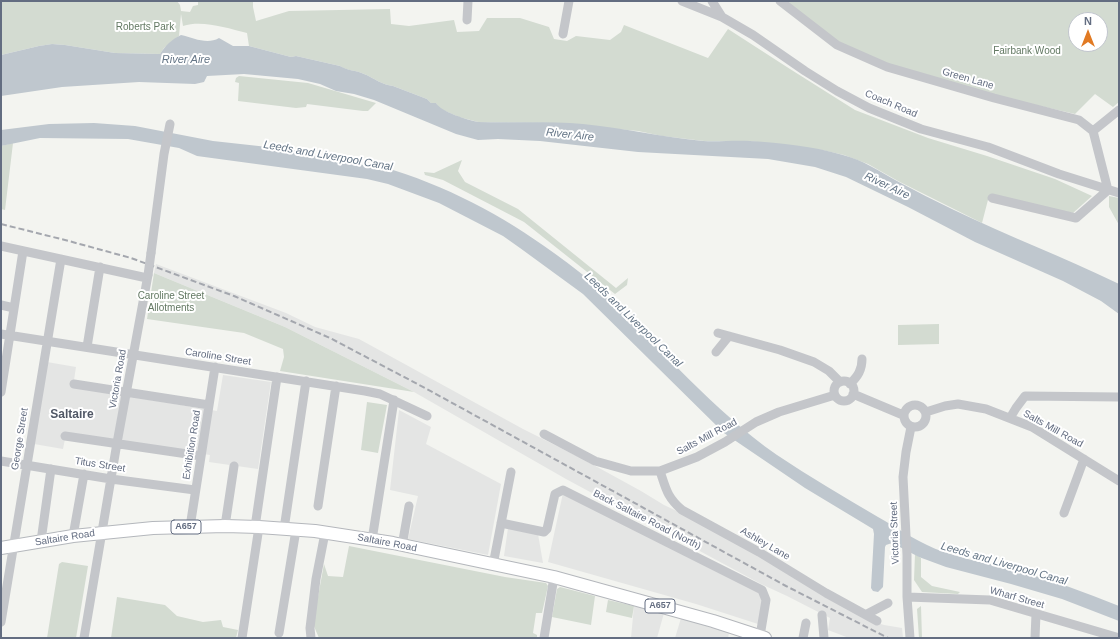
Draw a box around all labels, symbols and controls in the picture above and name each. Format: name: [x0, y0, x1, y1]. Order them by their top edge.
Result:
north arrow: [1068, 12, 1108, 52]
text: N: [1084, 15, 1092, 27]
park label: Roberts Park: [116, 21, 174, 33]
park label: Fairbank Wood: [993, 45, 1061, 57]
water label: River Aire: [162, 53, 210, 67]
street label: Green Lane: [941, 66, 995, 92]
street label: Coach Road: [863, 88, 919, 120]
water label: River Aire: [545, 126, 595, 144]
water label: Leeds and Liverpool Canal: [262, 138, 394, 174]
water label: River Aire: [862, 170, 912, 202]
water label: Leeds and Liverpool Canal: [581, 270, 685, 370]
park label: Caroline Street Allotments: [138, 290, 204, 314]
street label: Caroline Street: [184, 346, 252, 368]
street label: Victoria Road: [107, 348, 129, 410]
street label: George Street: [9, 407, 31, 471]
district label: Saltaire: [50, 408, 94, 422]
street label: Salts Mill Road: [1021, 408, 1085, 450]
street label: Exhibition Road: [181, 409, 203, 481]
street label: Salts Mill Road: [675, 416, 739, 458]
street label: Titus Street: [74, 455, 126, 475]
street label: Back Saltaire Road (North): [591, 488, 703, 552]
street label: Victoria Street: [888, 501, 902, 565]
road number: A657: [171, 520, 201, 534]
street label: Ashley Lane: [738, 525, 792, 563]
street label: Saltaire Road: [34, 527, 96, 549]
street label: Saltaire Road: [356, 531, 418, 555]
water label: Leeds and Liverpool Canal: [939, 540, 1069, 588]
street label: Wharf Street: [988, 584, 1046, 612]
road number: A657: [645, 599, 675, 613]

